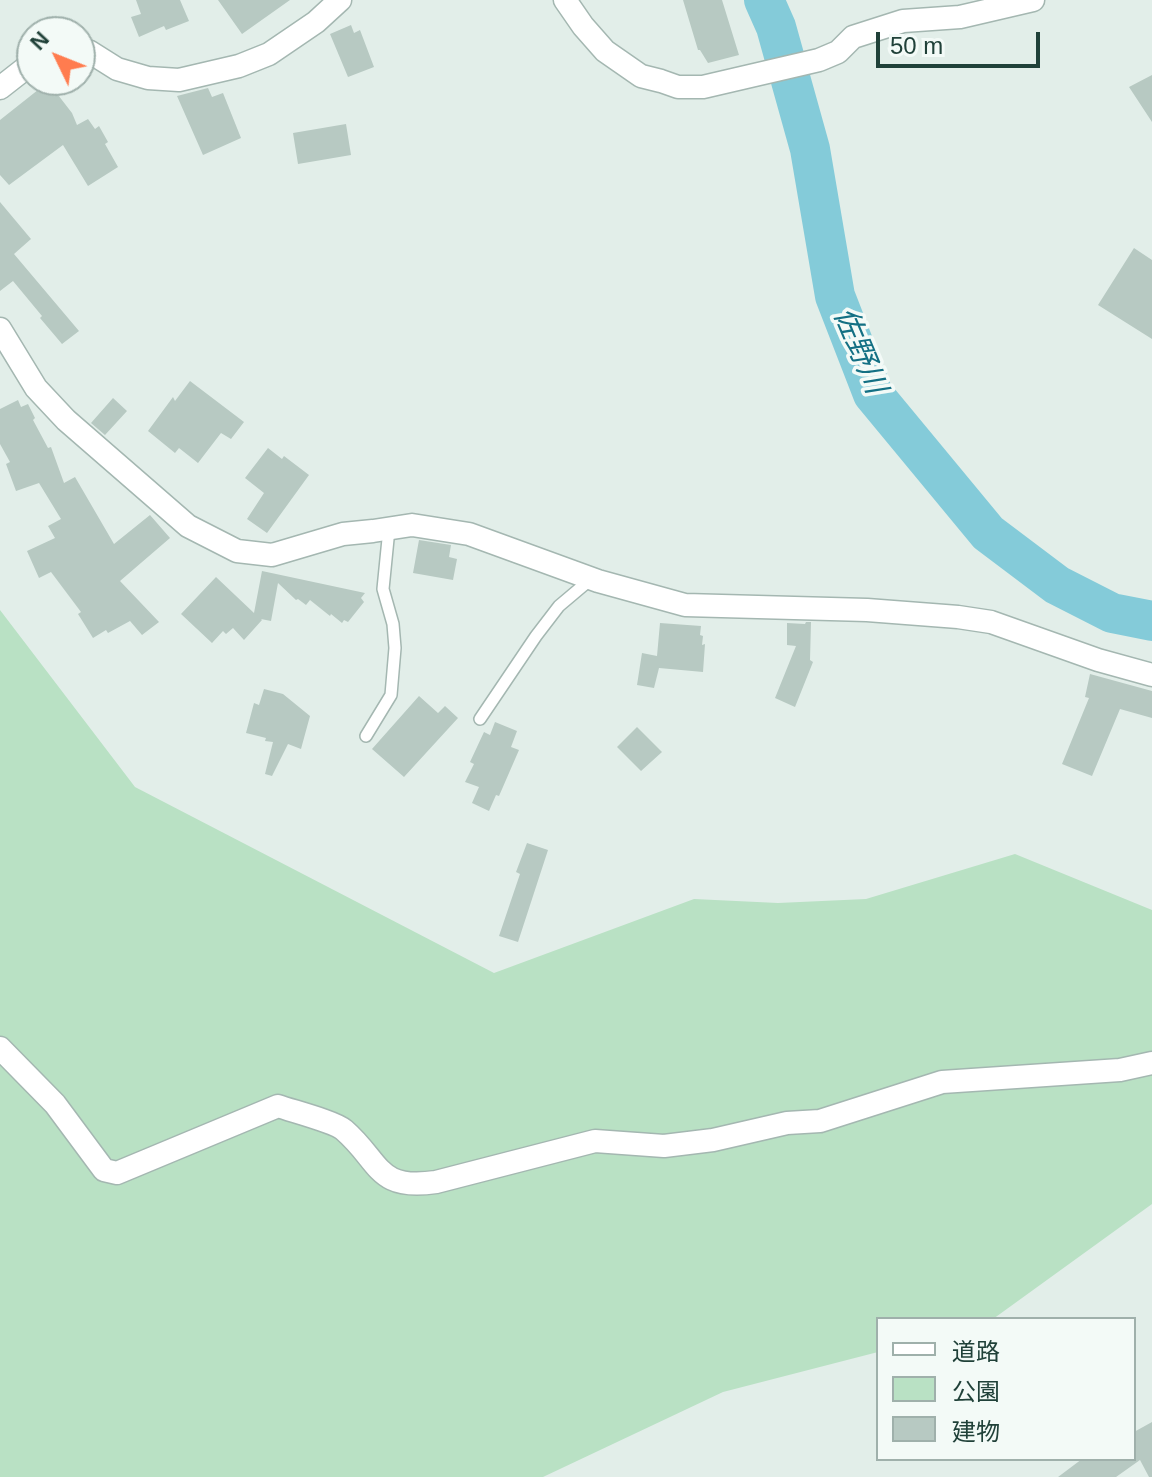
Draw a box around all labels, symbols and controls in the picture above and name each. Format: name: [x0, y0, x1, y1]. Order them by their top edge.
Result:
north arrow: [16, 16, 96, 96]
scale bar: [880, 16, 1044, 66]
text: N: [25, 26, 54, 55]
text: 50 m: [890, 32, 943, 59]
water label: 佐野川: [825, 303, 893, 399]
legend: [876, 1317, 1136, 1461]
text: 道路: [952, 1338, 1000, 1365]
text: 公園: [952, 1378, 1000, 1405]
text: 建物: [952, 1418, 1000, 1445]

